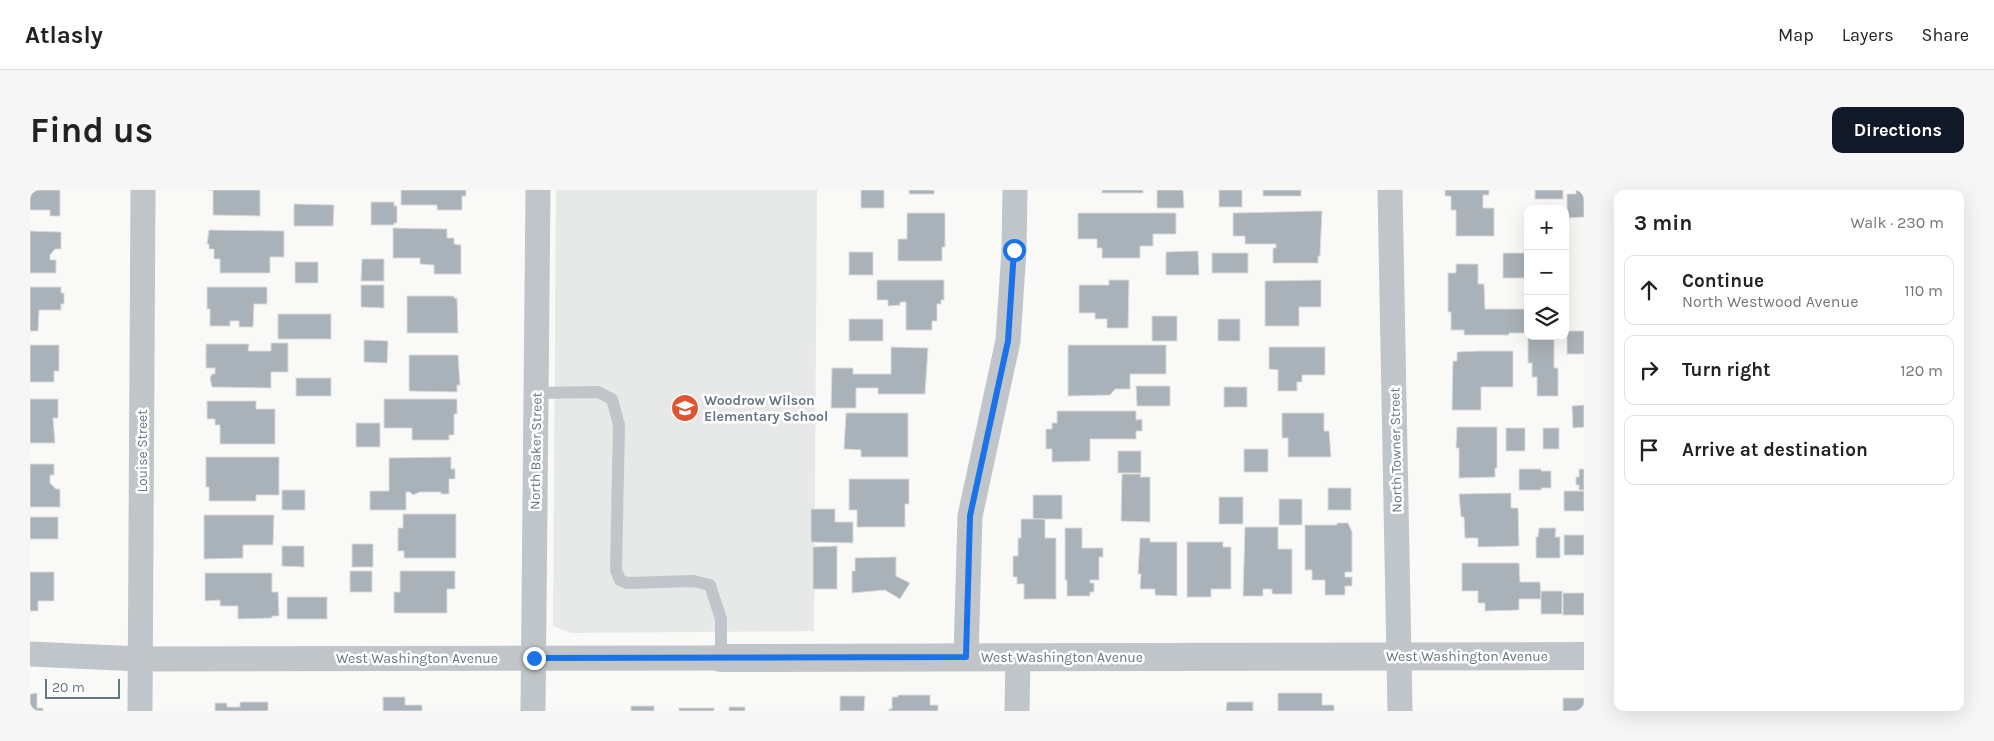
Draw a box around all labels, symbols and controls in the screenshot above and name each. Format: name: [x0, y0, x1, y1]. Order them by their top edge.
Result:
text: Atlasly: [25, 21, 103, 49]
text: Map: [1778, 24, 1814, 46]
text: Layers: [1842, 24, 1894, 46]
text: Share: [1922, 24, 1969, 46]
button: Directions: [1832, 107, 1964, 153]
text: Find us: [30, 110, 153, 151]
map controls: [1524, 205, 1569, 340]
button: +: [1524, 205, 1569, 250]
text: 3 min: [1634, 211, 1692, 235]
text: Walk · 230 m: [1850, 213, 1944, 232]
route start: [1003, 239, 1026, 262]
button: −: [1524, 250, 1569, 295]
text: Continue: [1682, 270, 1764, 292]
icon: ahead: [1635, 276, 1663, 304]
text: 110 m: [1904, 281, 1943, 300]
text: North Westwood Avenue: [1682, 292, 1858, 311]
button: layers: [1524, 295, 1569, 340]
icon: right: [1635, 356, 1663, 384]
text: Turn right: [1682, 359, 1771, 381]
text: 120 m: [1900, 361, 1943, 380]
street label: North Towner Street: [1386, 387, 1406, 513]
street label: North Baker Street: [526, 392, 546, 510]
place label: Woodrow Wilson Elementary School: [704, 392, 828, 425]
school or university icon: Woodrow Wilson Elementary School: [670, 393, 700, 423]
street label: Louise Street: [134, 409, 151, 493]
icon: arrive: [1635, 436, 1663, 464]
text: Arrive at destination: [1682, 439, 1868, 461]
route end: [523, 647, 546, 670]
street label: West Washington Avenue: [1386, 648, 1548, 665]
street label: West Washington Avenue: [981, 649, 1143, 666]
street label: West Washington Avenue: [336, 650, 498, 667]
scale bar: [45, 676, 120, 699]
text: 20 m: [52, 679, 85, 696]

